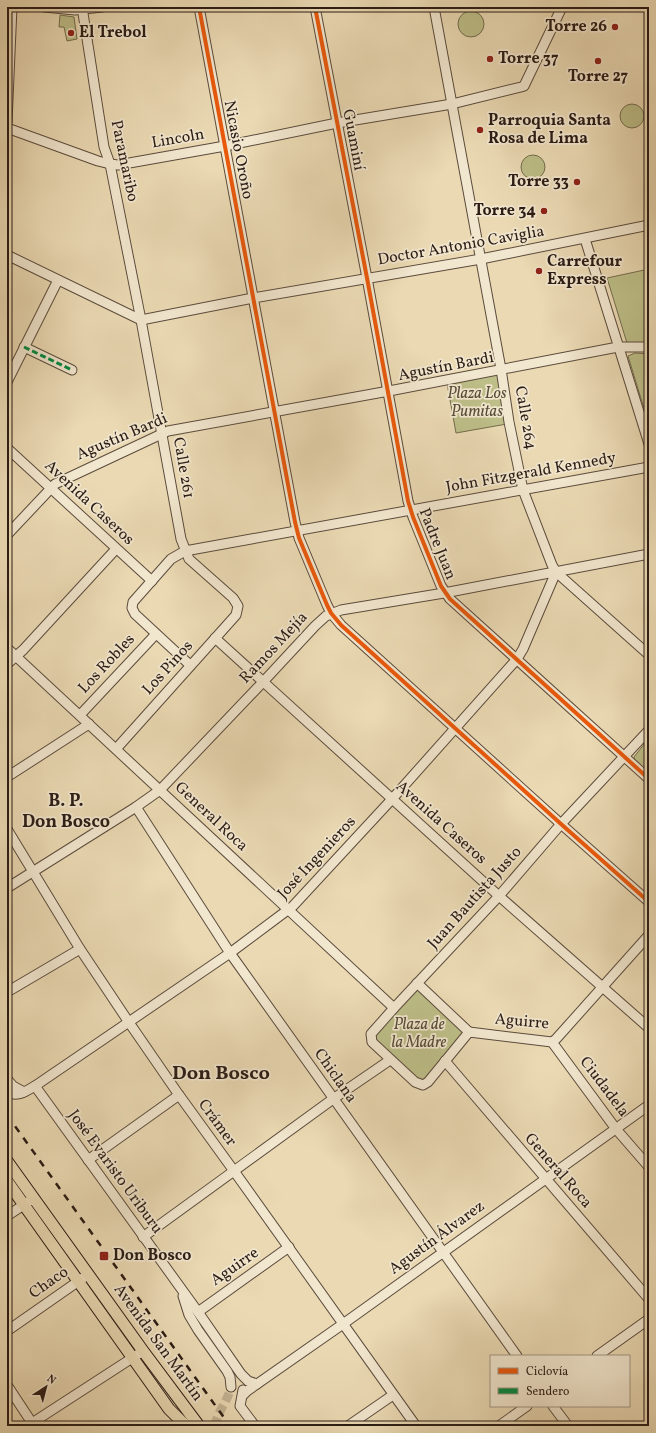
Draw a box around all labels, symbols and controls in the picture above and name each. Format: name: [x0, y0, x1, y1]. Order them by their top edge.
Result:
place label: Torre 26: [545, 16, 607, 38]
place label: El Trebol: [79, 22, 147, 44]
marker: Torre 26: [610, 22, 620, 32]
marker: El Trebol: [66, 28, 76, 38]
place label: Torre 37: [498, 48, 559, 70]
marker: Torre 37: [485, 54, 495, 64]
marker: Torre 27: [593, 56, 603, 66]
place label: Torre 27: [568, 66, 629, 88]
street label: Nicasio Oroño: [218, 99, 258, 201]
street label: Guaminí: [336, 107, 370, 173]
place label: Parroquia Santa Rosa de Lima: [488, 110, 611, 150]
street label: Paramaribo: [105, 118, 143, 204]
street label: Lincoln: [150, 124, 206, 154]
marker: Parroquia Santa Rosa de Lima: [475, 125, 485, 135]
place label: Torre 33: [508, 171, 569, 193]
marker: Torre 33: [572, 177, 582, 187]
place label: Torre 34: [473, 200, 536, 222]
marker: Torre 34: [539, 206, 549, 216]
street label: Doctor Antonio Caviglia: [376, 220, 546, 272]
place label: Carrefour Express: [547, 251, 623, 291]
marker: Carrefour Express: [534, 266, 544, 276]
street label: Agustín Bardi: [396, 347, 496, 387]
park label: Plaza Los Pumitas: [447, 383, 507, 423]
street label: Calle 264: [509, 384, 541, 452]
street label: Agustín Bardi: [73, 408, 171, 466]
street label: Calle 261: [167, 436, 199, 500]
street label: John Fitzgerald Kennedy: [444, 447, 618, 499]
street label: Avenida Caseros: [39, 456, 139, 551]
street label: Padre Juan: [413, 505, 461, 583]
street label: Ramos Mejía: [235, 607, 313, 689]
street label: Los Robles: [74, 629, 140, 699]
street label: Los Pinos: [138, 636, 199, 700]
street label: Avenida Caseros: [391, 776, 491, 870]
street label: General Roca: [169, 777, 253, 857]
district label: B. P. Don Bosco: [22, 789, 110, 835]
street label: José Ingenieros: [273, 811, 361, 904]
street label: Juan Bautista Justo: [423, 842, 527, 954]
street label: Aguirre: [494, 1009, 550, 1035]
park label: Plaza de la Madre: [392, 1014, 447, 1054]
street label: Chiclana: [308, 1044, 362, 1108]
street label: Ciudadela: [574, 1052, 634, 1122]
district label: Don Bosco: [172, 1060, 270, 1088]
street label: Crámer: [192, 1095, 242, 1151]
street label: José Evaristo Uriburu: [62, 1105, 168, 1239]
street label: General Roca: [519, 1129, 597, 1213]
street label: Agustín Álvarez: [385, 1196, 489, 1280]
street label: Aguirre: [206, 1242, 264, 1292]
place label: Don Bosco: [113, 1245, 191, 1267]
marker: Don Bosco: [98, 1250, 110, 1262]
street label: Chaco: [25, 1261, 73, 1305]
street label: Avenida San Martín: [108, 1280, 208, 1406]
legend: [490, 1355, 630, 1407]
text: Ciclovía: [526, 1364, 568, 1380]
north arrow: [26, 1367, 66, 1407]
text: N: [43, 1372, 59, 1389]
text: Sendero: [526, 1384, 569, 1400]

